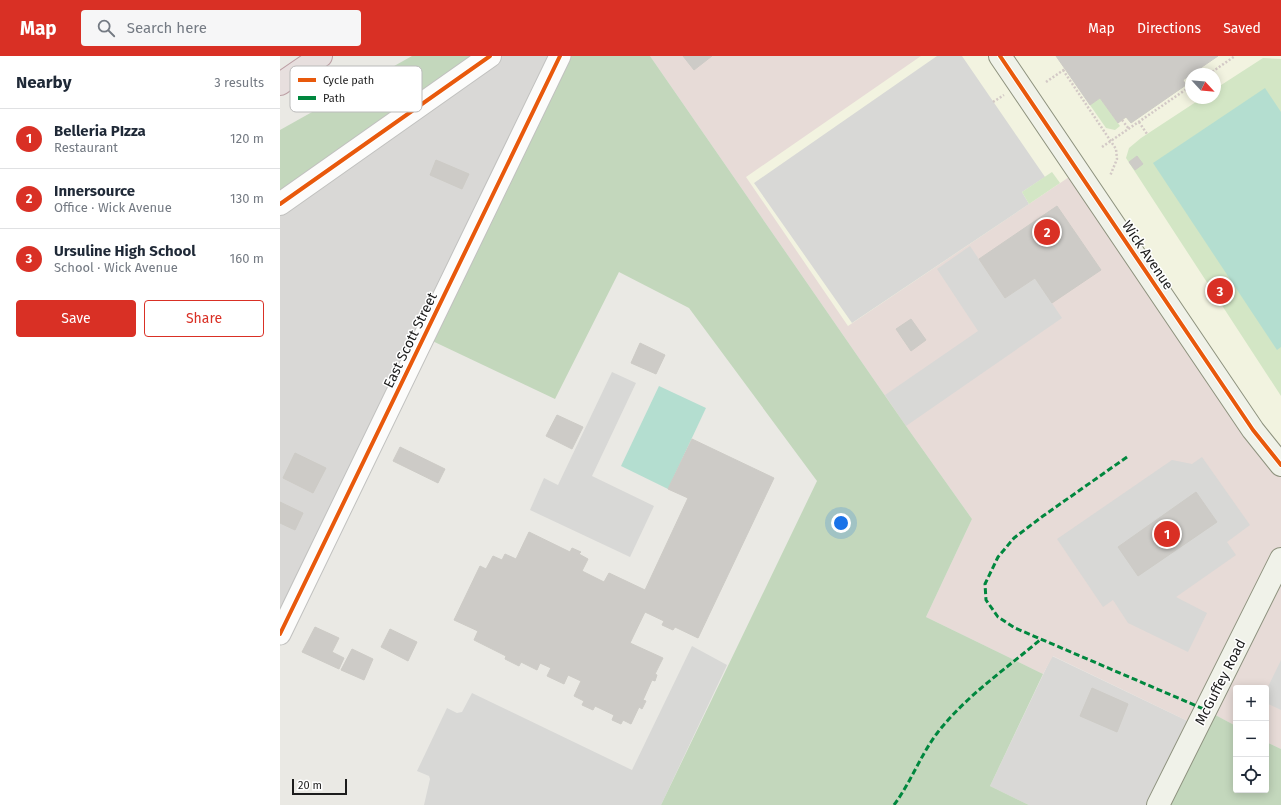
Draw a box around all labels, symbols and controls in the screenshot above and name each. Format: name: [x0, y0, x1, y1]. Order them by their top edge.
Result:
search box: [81, 10, 361, 46]
text: Map: [20, 17, 57, 40]
icon: search: [95, 17, 117, 39]
text: Search here: [127, 19, 207, 37]
text: Map: [1088, 20, 1115, 37]
text: Directions: [1137, 20, 1201, 37]
text: Saved: [1223, 20, 1261, 37]
legend: [290, 66, 422, 112]
north arrow: [1185, 68, 1221, 104]
text: Nearby: [16, 72, 71, 93]
text: Cycle path: [323, 74, 374, 87]
text: 3 results: [214, 75, 264, 90]
text: Path: [323, 92, 345, 105]
text: Belleria PIzza: [54, 122, 146, 140]
text: 1: [26, 131, 32, 146]
text: 120 m: [230, 131, 264, 146]
text: Restaurant: [54, 140, 118, 155]
text: Innersource: [54, 182, 135, 200]
text: 2: [26, 191, 32, 206]
text: 130 m: [230, 191, 264, 206]
text: Office · Wick Avenue: [54, 200, 172, 215]
pin: 2: [1034, 217, 1060, 247]
street label: Wick Avenue: [1118, 218, 1177, 293]
text: Ursuline High School: [54, 242, 196, 260]
text: 3: [26, 251, 32, 266]
text: 160 m: [230, 251, 264, 266]
text: School · Wick Avenue: [54, 260, 178, 275]
pin: 3: [1207, 276, 1233, 306]
street label: East Scott Street: [380, 289, 441, 391]
button: Save: [16, 300, 136, 337]
button: Share: [144, 300, 264, 337]
your location: [831, 513, 851, 533]
pin: 1: [1154, 519, 1180, 549]
street label: McGuffey Road: [1191, 636, 1249, 728]
map controls: [1233, 685, 1269, 793]
button: +: [1233, 685, 1269, 721]
button: −: [1233, 721, 1269, 757]
button: locate: [1233, 757, 1269, 793]
scale bar: [292, 777, 347, 796]
text: 20 m: [298, 779, 322, 792]

